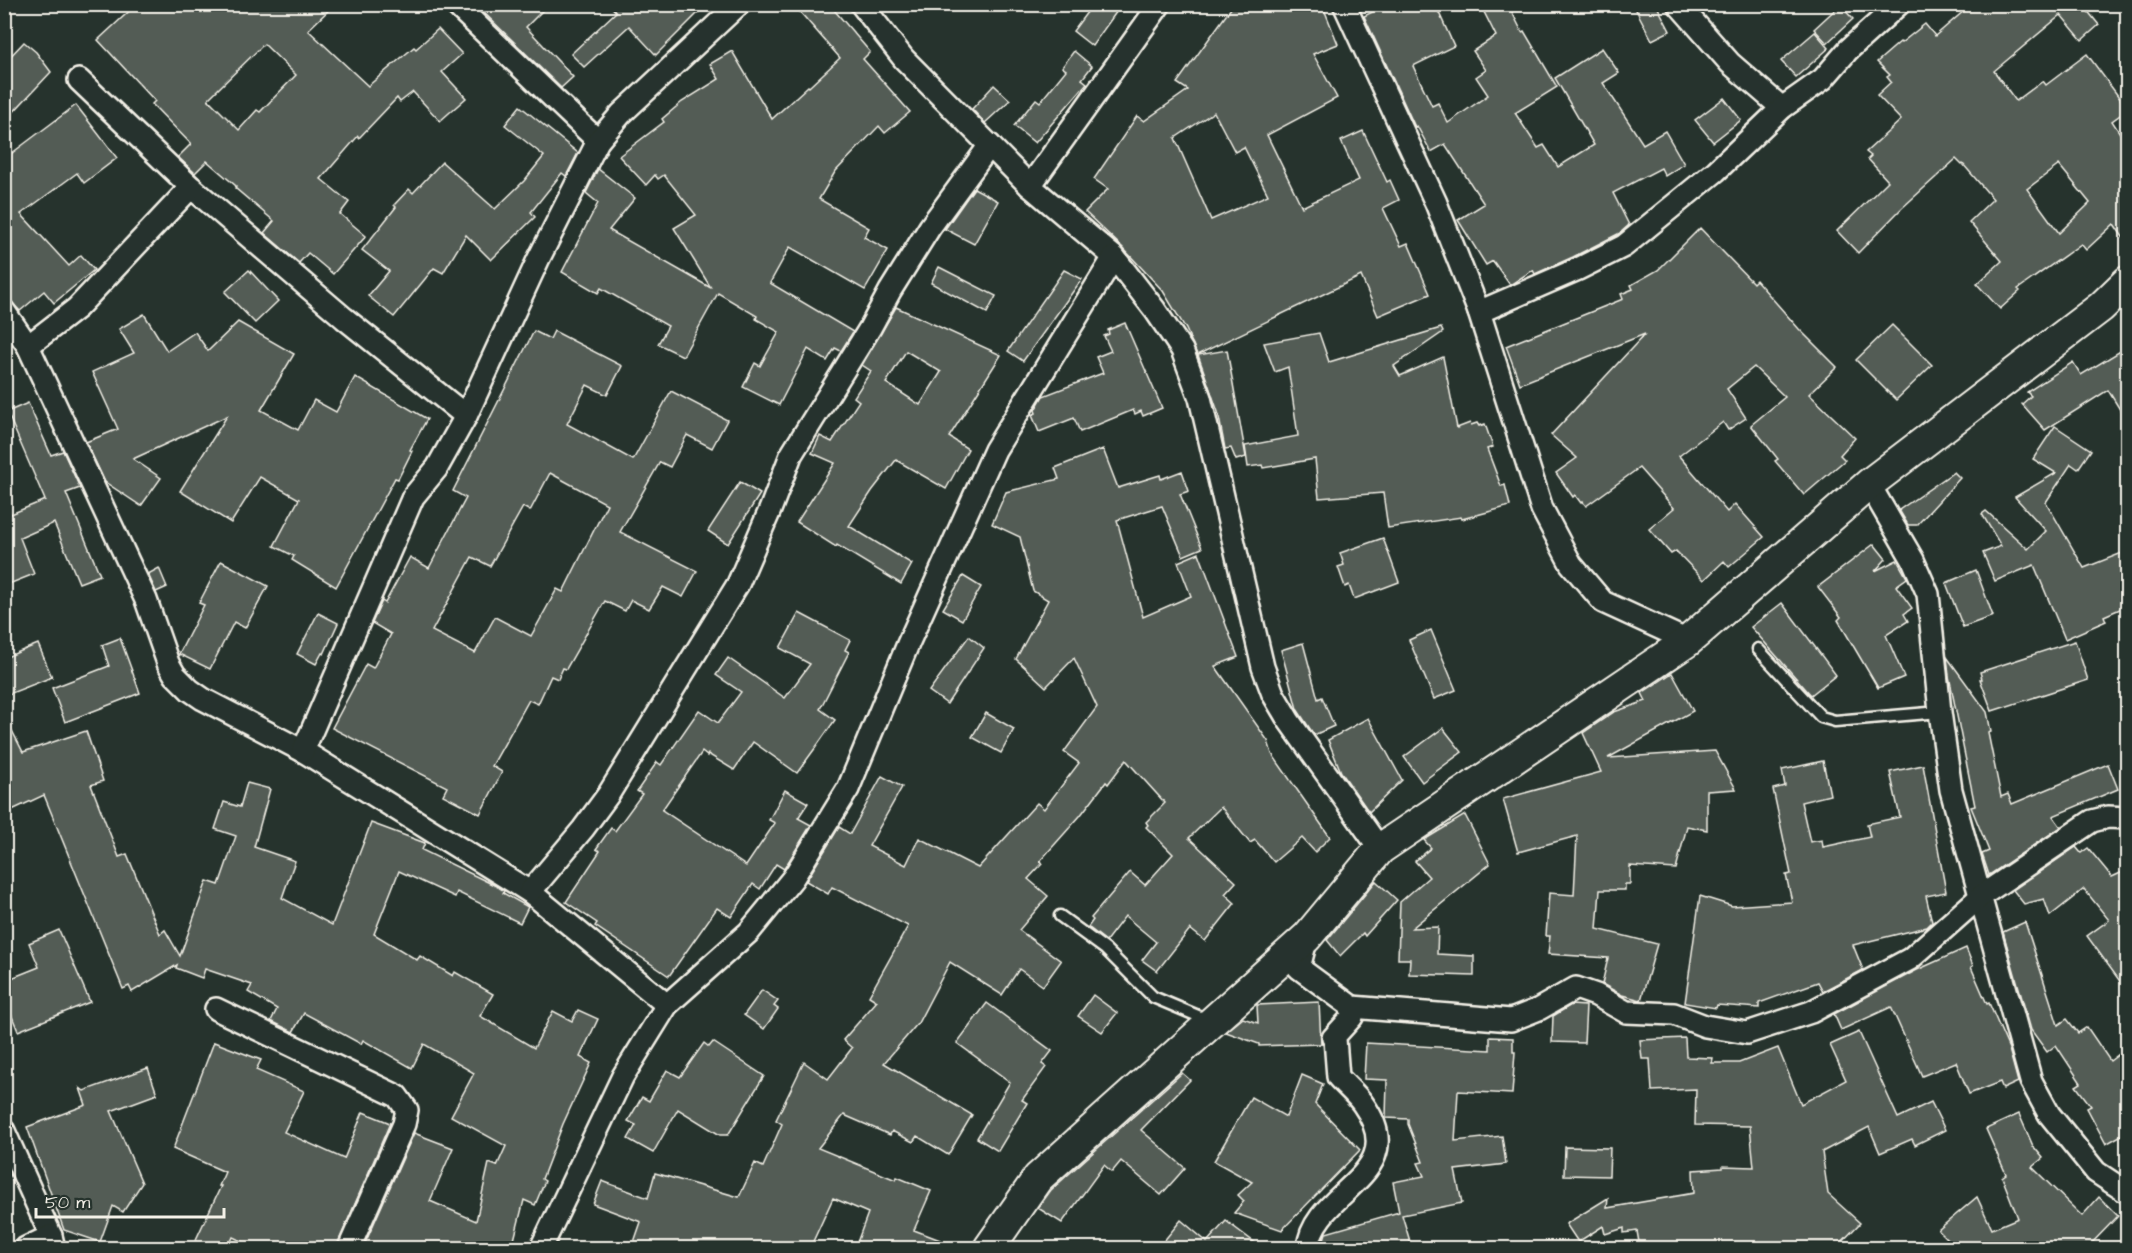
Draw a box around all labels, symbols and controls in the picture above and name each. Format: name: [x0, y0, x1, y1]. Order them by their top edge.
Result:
scale bar: [36, 1181, 224, 1219]
text: 50 m: [45, 1190, 90, 1215]

